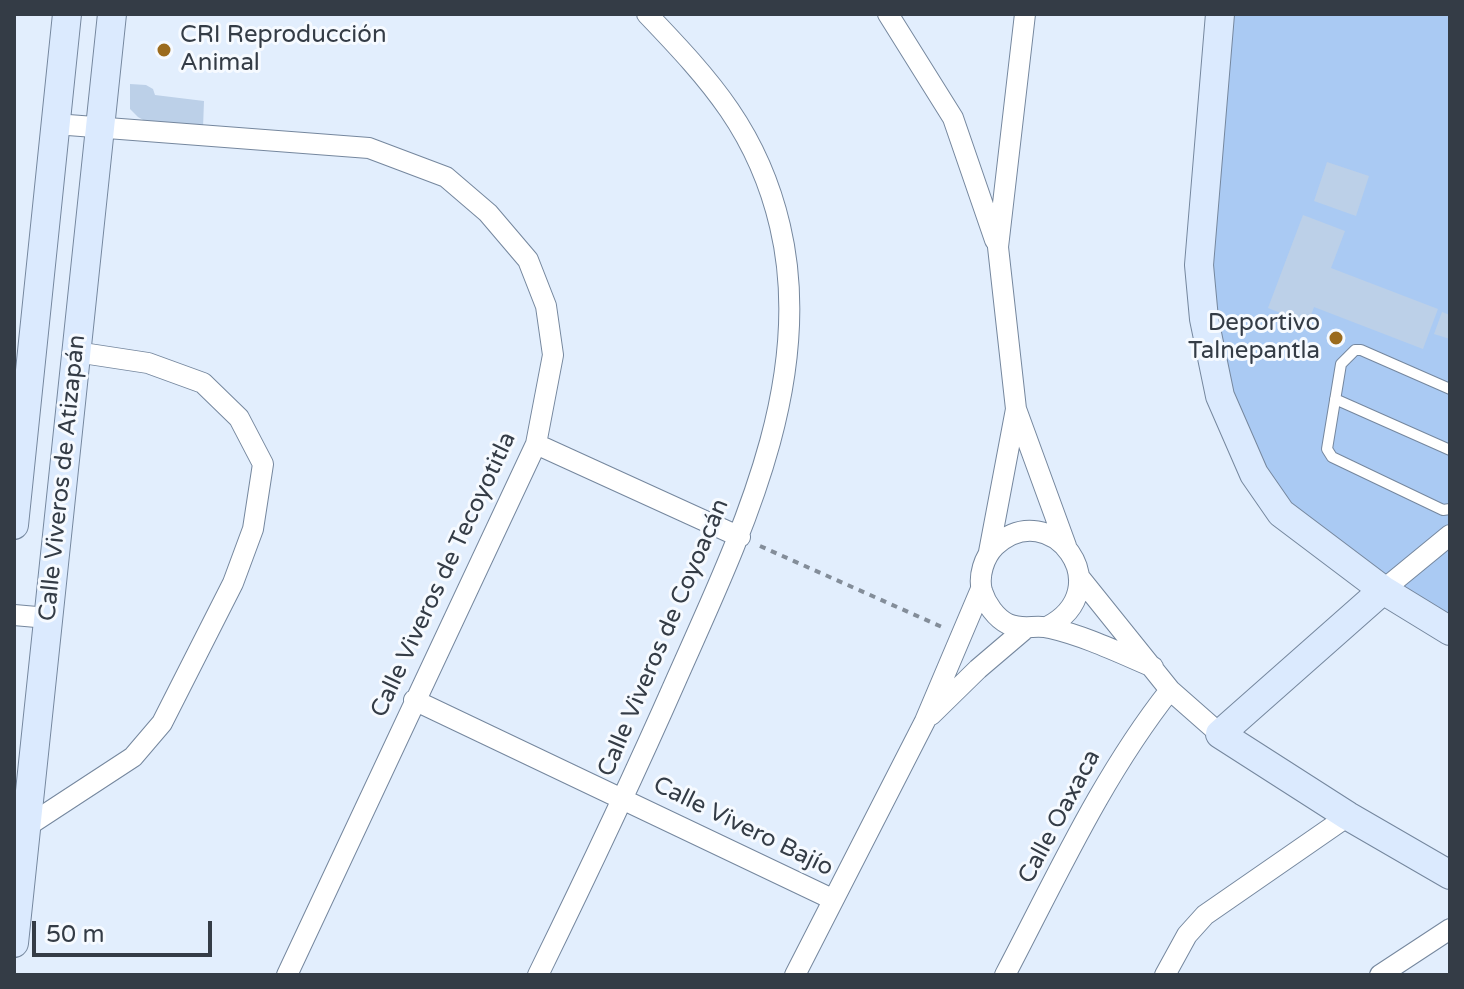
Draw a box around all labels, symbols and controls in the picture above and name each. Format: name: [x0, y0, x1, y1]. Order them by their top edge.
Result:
place label: CRI Reproducción Animal: [180, 22, 387, 78]
marker: CRI Reproducción Animal: [155, 41, 173, 59]
place label: Deportivo Talnepantla: [1188, 310, 1320, 366]
marker: Deportivo Talnepantla: [1327, 329, 1345, 347]
street label: Calle Viveros de Atizapán: [34, 333, 92, 623]
street label: Calle Viveros de Tecoyotitla: [365, 428, 523, 722]
street label: Calle Viveros de Coyoacán: [592, 495, 736, 781]
street label: Calle Oaxaca: [1013, 745, 1107, 889]
street label: Calle Vivero Bajío: [648, 771, 838, 883]
scale bar: [36, 905, 216, 955]
text: 50 m: [46, 920, 104, 949]

